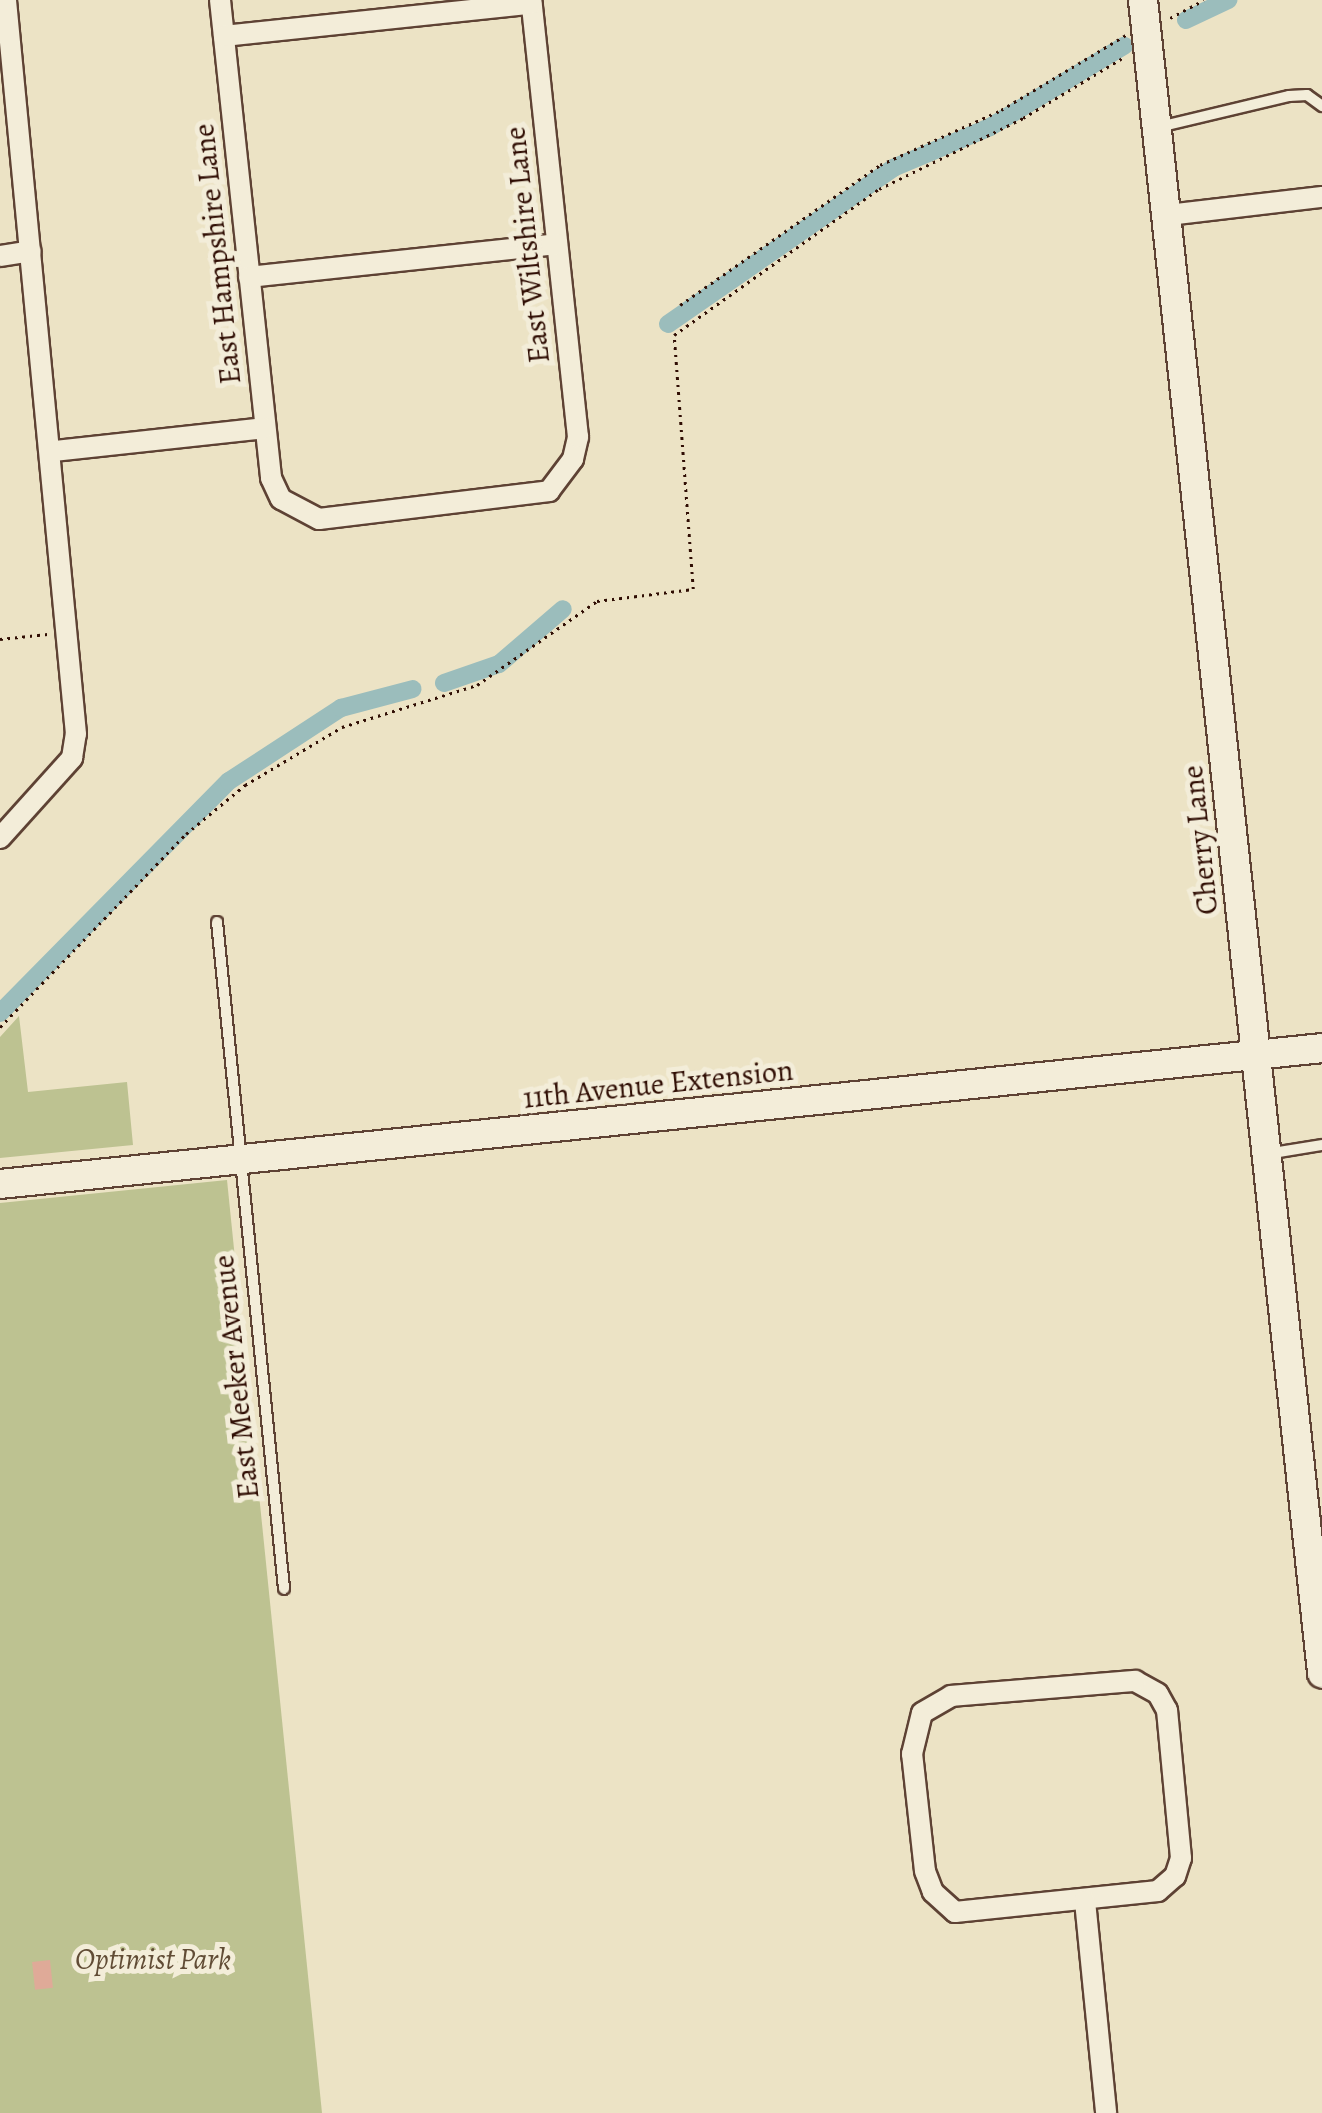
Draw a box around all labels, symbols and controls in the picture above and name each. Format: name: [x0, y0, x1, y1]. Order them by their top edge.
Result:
street label: East Hampshire Lane: [185, 122, 249, 386]
street label: East Wiltshire Lane: [497, 125, 557, 365]
street label: Cherry Lane: [1174, 763, 1226, 917]
street label: 11th Avenue Extension: [521, 1052, 795, 1116]
street label: East Meeker Avenue: [205, 1253, 267, 1501]
park label: Optimist Park: [75, 1941, 231, 1977]

